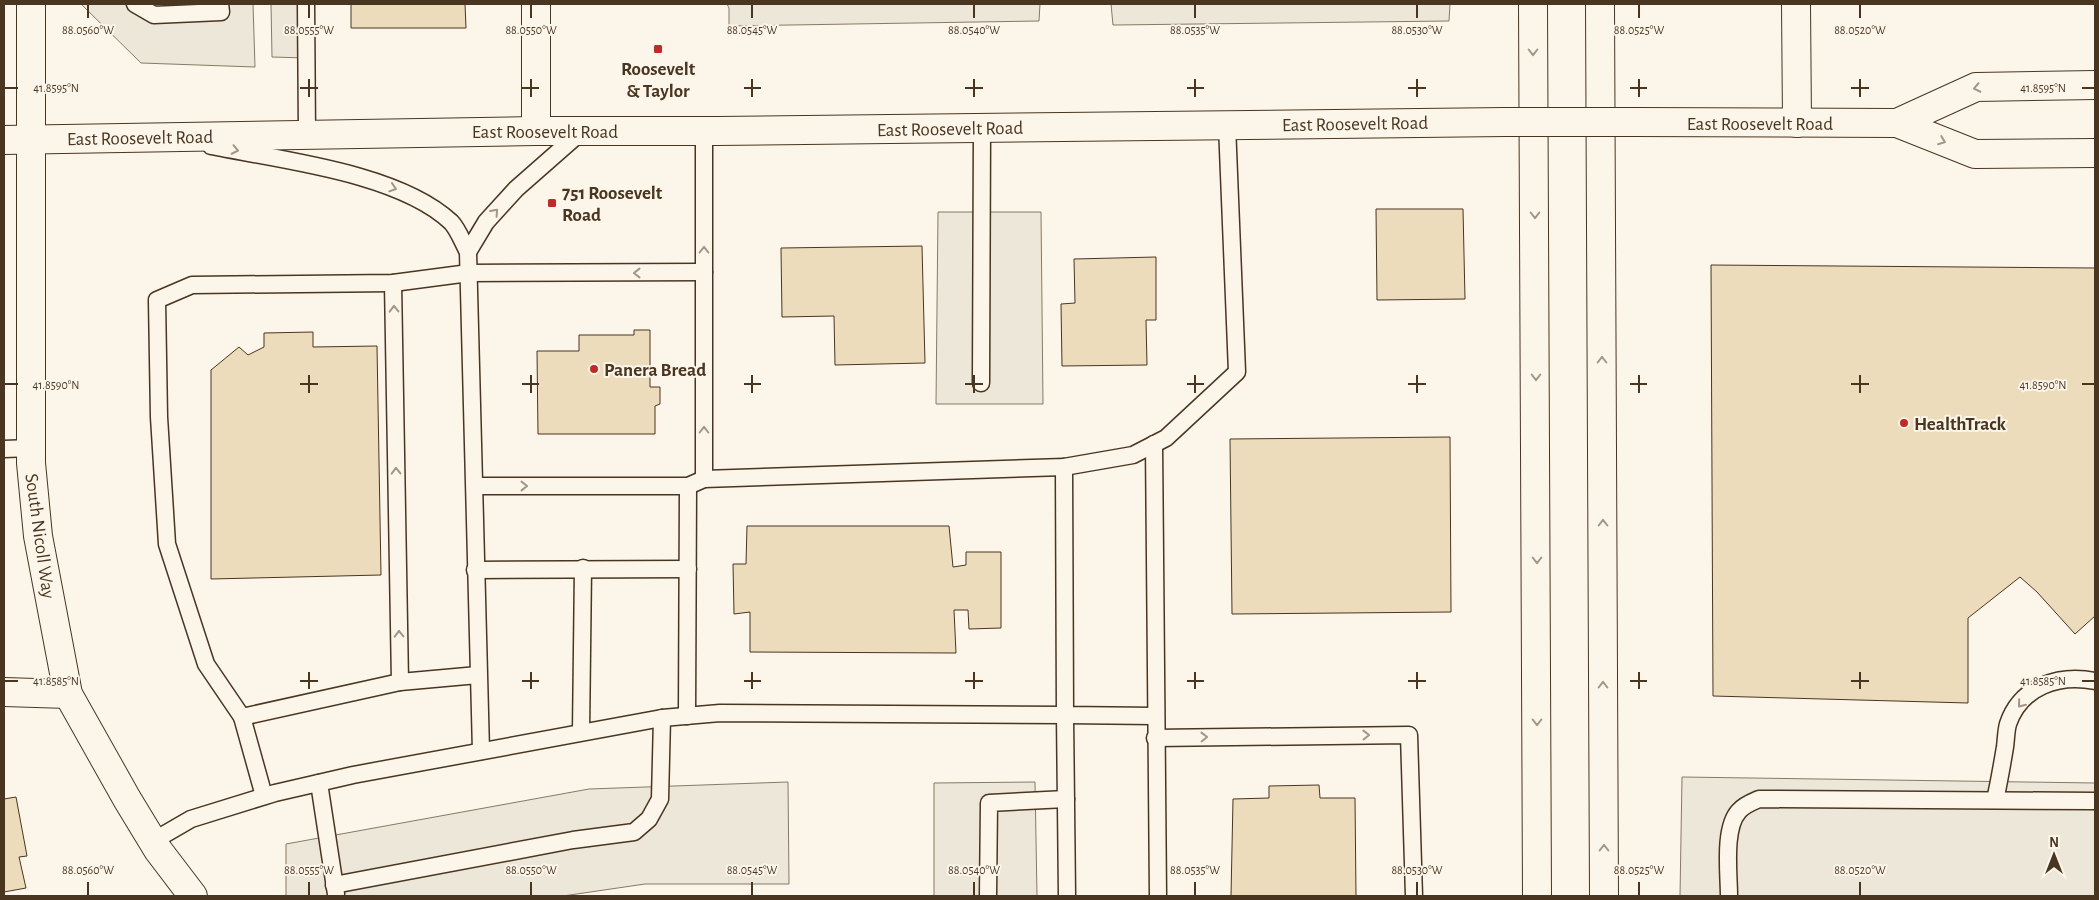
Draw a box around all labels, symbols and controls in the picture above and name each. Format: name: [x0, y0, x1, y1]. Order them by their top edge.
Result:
text: 88.0560°W: [62, 24, 114, 36]
text: 88.0555°W: [284, 24, 334, 36]
text: 88.0550°W: [505, 24, 557, 36]
text: 88.0545°W: [727, 24, 778, 36]
text: 88.0540°W: [948, 24, 1000, 36]
text: 88.0535°W: [1170, 24, 1220, 36]
text: 88.0530°W: [1391, 24, 1443, 36]
text: 88.0525°W: [1614, 24, 1664, 36]
text: 88.0520°W: [1834, 24, 1886, 36]
marker: Roosevelt & Taylor: [652, 43, 664, 55]
one-way arrow: [1528, 49, 1538, 57]
place label: Roosevelt & Taylor: [621, 60, 696, 101]
text: 41.8595°N: [33, 82, 79, 94]
text: 41.8595°N: [2020, 82, 2066, 94]
one-way arrow: [1973, 83, 1981, 93]
street label: East Roosevelt Road: [1282, 114, 1428, 135]
street label: East Roosevelt Road: [1687, 115, 1833, 134]
street label: East Roosevelt Road: [877, 119, 1023, 140]
street label: East Roosevelt Road: [472, 123, 618, 142]
street label: East Roosevelt Road: [67, 128, 213, 149]
one-way arrow: [1937, 135, 1946, 145]
one-way arrow: [230, 145, 239, 155]
one-way arrow: [388, 182, 397, 192]
place label: 751 Roosevelt Road: [562, 184, 663, 225]
marker: 751 Roosevelt Road: [546, 197, 558, 209]
one-way arrow: [489, 209, 498, 218]
one-way arrow: [1530, 212, 1540, 219]
one-way arrow: [699, 246, 709, 254]
one-way arrow: [633, 267, 641, 278]
one-way arrow: [389, 304, 399, 312]
one-way arrow: [1597, 356, 1607, 364]
place label: Panera Bread: [604, 361, 706, 380]
marker: Panera Bread: [588, 363, 600, 375]
one-way arrow: [1531, 374, 1541, 382]
text: 41.8590°N: [32, 379, 80, 391]
text: 41.8590°N: [2019, 379, 2067, 391]
place label: HealthTrack: [1914, 415, 2007, 434]
marker: HealthTrack: [1898, 417, 1910, 429]
one-way arrow: [699, 426, 709, 434]
one-way arrow: [391, 467, 402, 475]
street label: South Nicoll Way: [21, 472, 58, 600]
one-way arrow: [520, 481, 528, 491]
one-way arrow: [1598, 518, 1608, 526]
one-way arrow: [1532, 556, 1542, 564]
one-way arrow: [394, 629, 404, 637]
text: 41.8585°N: [33, 675, 79, 687]
text: 41.8585°N: [2020, 675, 2066, 687]
one-way arrow: [1598, 681, 1608, 688]
one-way arrow: [2018, 698, 2026, 707]
one-way arrow: [1532, 719, 1542, 727]
one-way arrow: [1363, 730, 1371, 740]
one-way arrow: [1200, 732, 1208, 742]
north arrow: [2029, 830, 2079, 880]
text: N: [2049, 836, 2059, 850]
one-way arrow: [1599, 843, 1609, 851]
text: 88.0560°W: [62, 864, 114, 876]
text: 88.0555°W: [284, 864, 334, 876]
text: 88.0550°W: [505, 864, 557, 876]
text: 88.0545°W: [727, 864, 778, 876]
text: 88.0540°W: [948, 864, 1000, 876]
text: 88.0535°W: [1170, 864, 1220, 876]
text: 88.0530°W: [1391, 864, 1443, 876]
text: 88.0525°W: [1614, 864, 1664, 876]
text: 88.0520°W: [1834, 864, 1886, 876]

